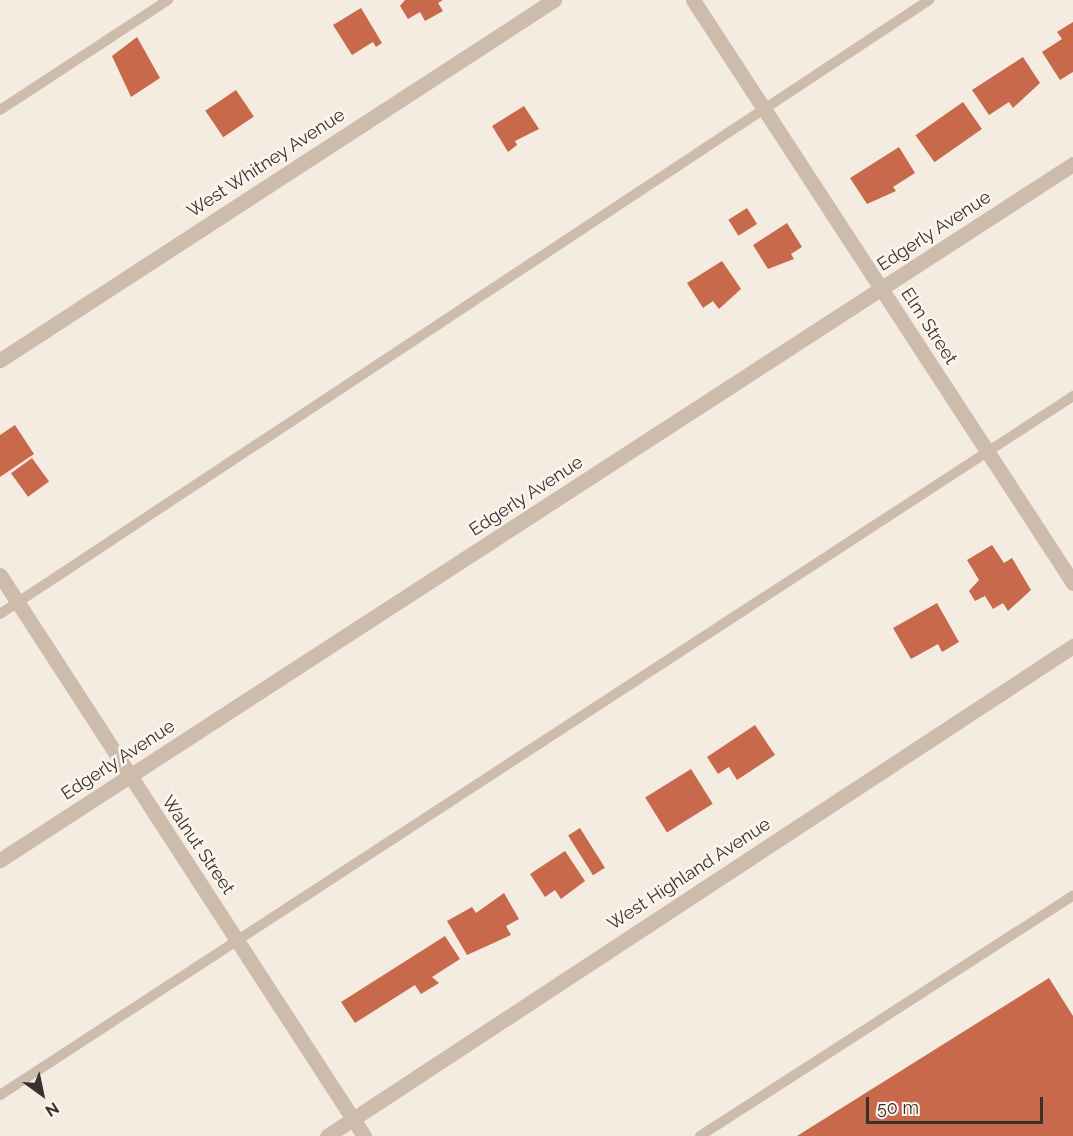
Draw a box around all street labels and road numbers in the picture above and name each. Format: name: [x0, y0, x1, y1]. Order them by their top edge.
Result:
street label: West Whitney Avenue: [183, 104, 349, 222]
street label: Edgerly Avenue: [873, 186, 995, 276]
street label: Elm Street: [896, 284, 962, 368]
street label: Edgerly Avenue: [465, 451, 587, 541]
street label: Edgerly Avenue: [57, 715, 179, 805]
street label: Walnut Street: [157, 792, 239, 898]
street label: West Highland Avenue: [603, 813, 775, 935]

